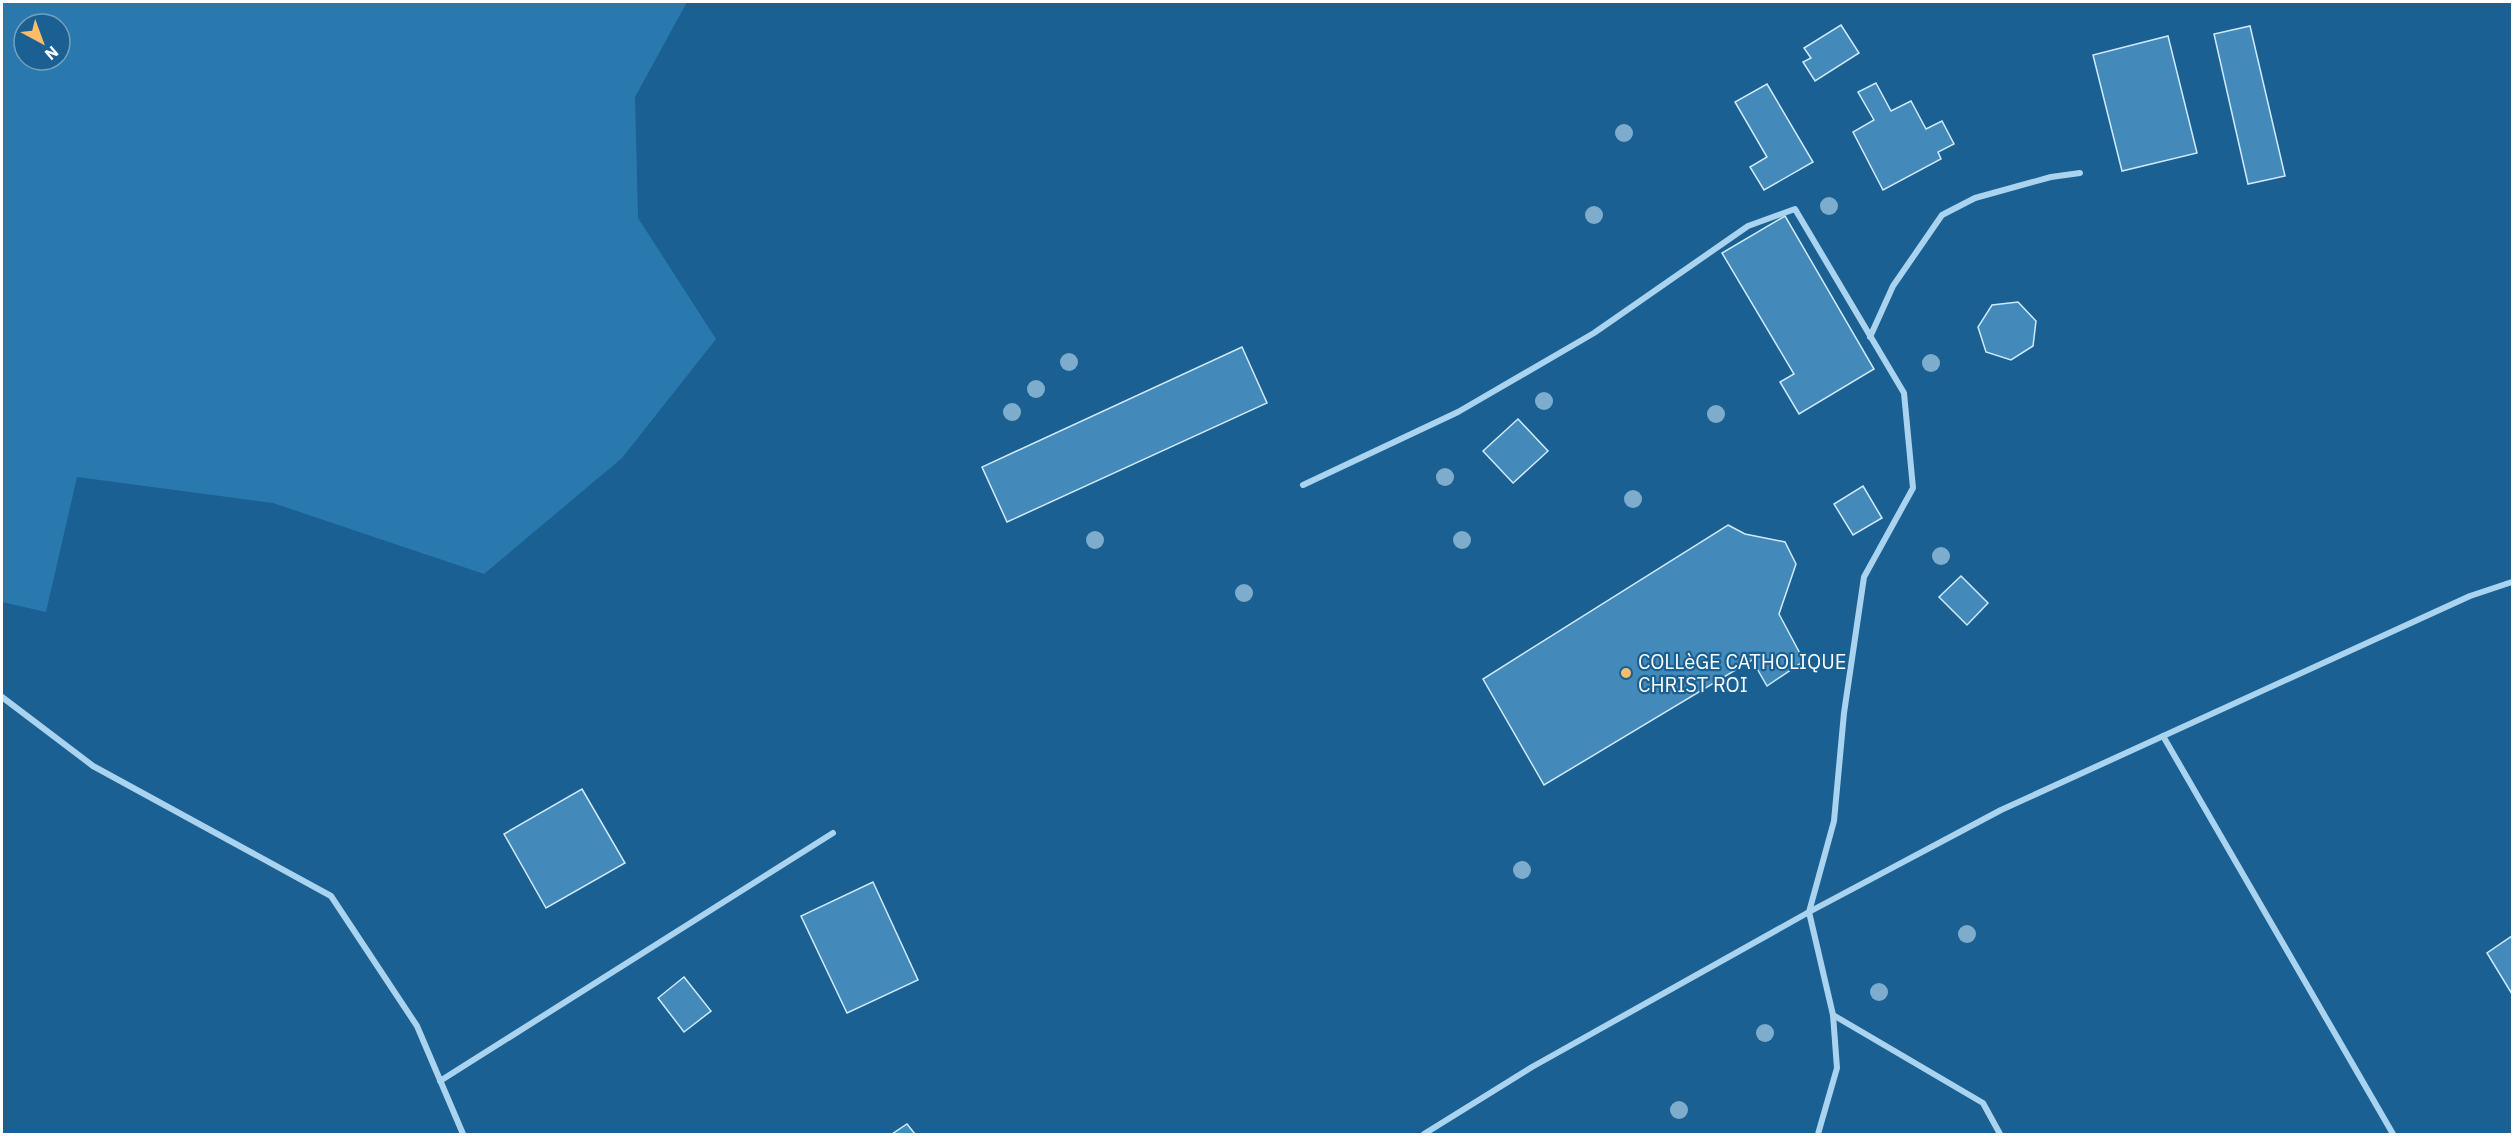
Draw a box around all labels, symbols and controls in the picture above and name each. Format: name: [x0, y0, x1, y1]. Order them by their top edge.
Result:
north arrow: [12, 12, 72, 72]
text: N: [41, 42, 63, 65]
place label: COLLèGE CATHOLIQUE CHRIST ROI: [1638, 648, 1847, 698]
marker: COLLèGE CATHOLIQUE CHRIST ROI: [1619, 666, 1633, 680]

